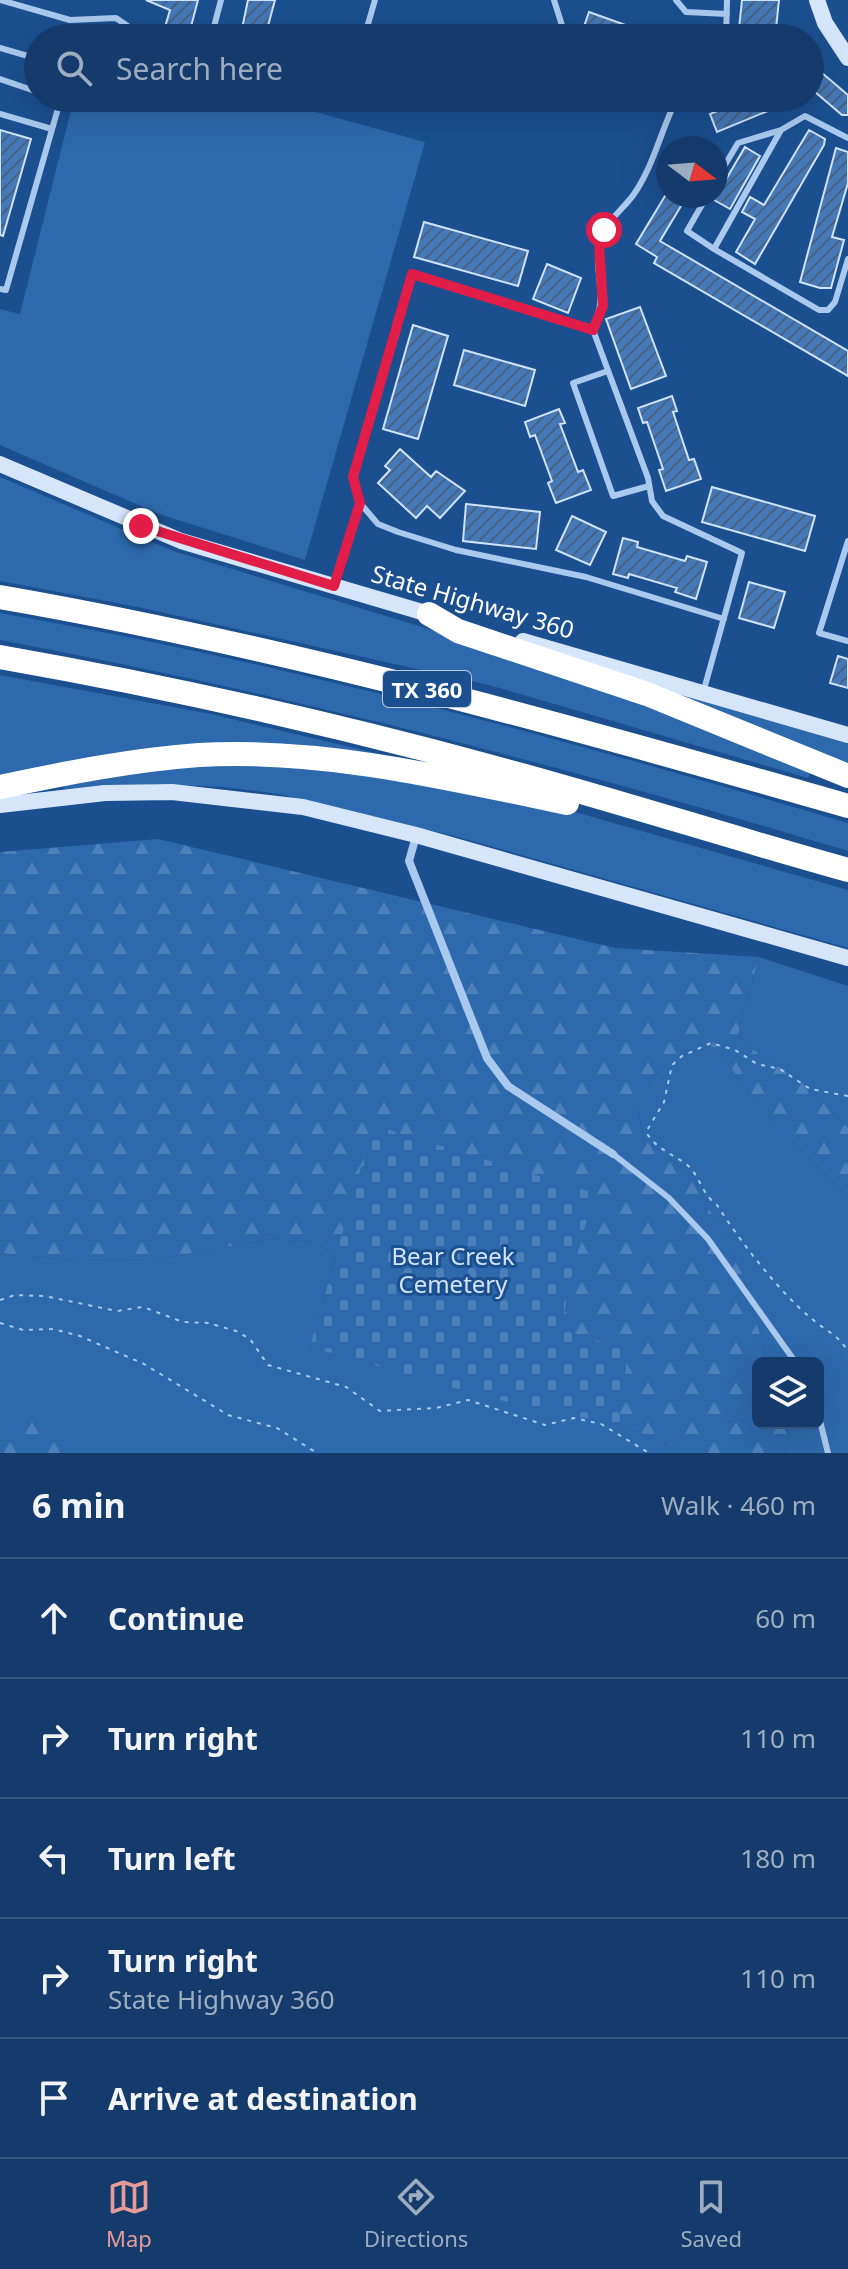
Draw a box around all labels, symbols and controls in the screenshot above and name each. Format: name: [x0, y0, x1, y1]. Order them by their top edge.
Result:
search box: [24, 24, 824, 112]
icon: search: [52, 46, 96, 90]
text: Search here: [116, 48, 283, 89]
north arrow: [656, 136, 728, 208]
route start: [586, 212, 622, 248]
route end: [123, 508, 159, 544]
street label: State Highway 360: [368, 556, 578, 646]
road number: TX 360: [383, 671, 471, 707]
park label: Bear Creek Cemetery: [391, 1239, 515, 1300]
map controls: [752, 1357, 824, 1429]
button: layers: [752, 1357, 824, 1429]
text: 6 min: [32, 1482, 126, 1528]
text: Walk · 460 m: [661, 1487, 816, 1523]
icon: ahead: [32, 1596, 76, 1640]
text: Continue: [108, 1598, 244, 1639]
text: 60 m: [755, 1600, 816, 1636]
icon: right: [32, 1716, 76, 1760]
text: Turn right: [108, 1718, 258, 1759]
text: 110 m: [740, 1720, 816, 1756]
icon: left: [32, 1836, 76, 1880]
text: Turn left: [108, 1838, 236, 1879]
text: 180 m: [740, 1840, 816, 1876]
text: Turn right: [108, 1940, 258, 1981]
icon: right: [32, 1956, 76, 2000]
text: 110 m: [740, 1960, 816, 1996]
text: State Highway 360: [108, 1981, 335, 2017]
icon: arrive: [32, 2076, 76, 2120]
text: Arrive at destination: [108, 2078, 418, 2119]
tab: Map: [106, 2175, 152, 2253]
tab: Directions: [364, 2175, 468, 2253]
tab: Saved: [680, 2175, 742, 2253]

